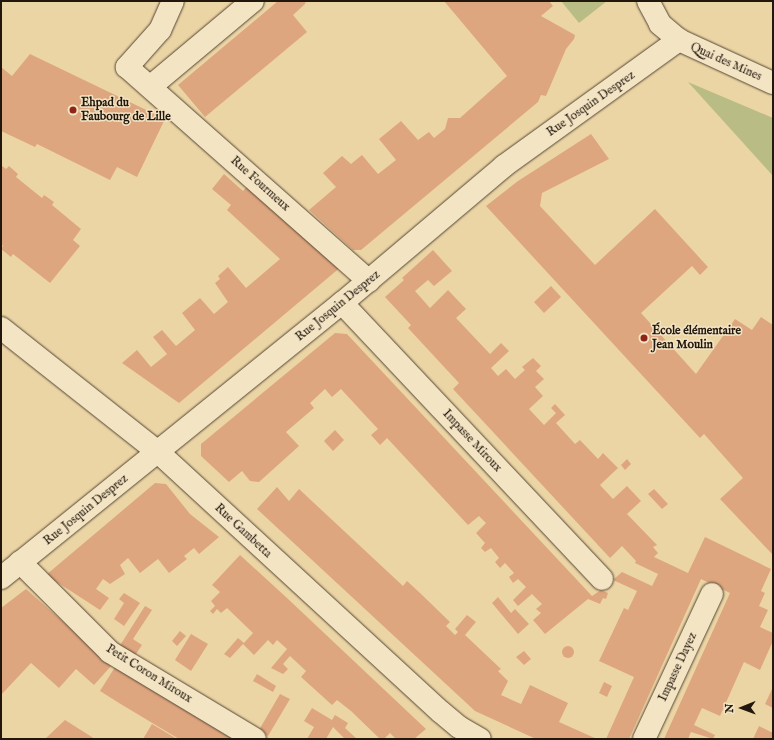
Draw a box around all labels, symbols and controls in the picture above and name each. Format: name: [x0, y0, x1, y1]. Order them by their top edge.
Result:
street label: Quai des Mines: [688, 40, 764, 84]
street label: Rue Josquin Desprez: [544, 68, 638, 140]
place label: Ehpad du Faubourg de Lille: [81, 96, 171, 124]
marker: Ehpad du Faubourg de Lille: [68, 105, 78, 115]
street label: Rue Fourmeux: [227, 154, 293, 214]
street label: Rue Josquin Desprez: [293, 268, 383, 344]
place label: École élémentaire Jean Moulin: [652, 324, 741, 352]
marker: École élémentaire Jean Moulin: [639, 333, 649, 343]
street label: Impasse Miroux: [439, 407, 505, 475]
street label: Rue Josquin Desprez: [41, 472, 131, 548]
street label: Rue Gambetta: [211, 501, 275, 561]
street label: Impasse Dayez: [656, 630, 700, 704]
street label: Petit Coron Miroux: [103, 642, 195, 706]
north arrow: [722, 688, 762, 728]
text: N: [723, 703, 737, 713]

